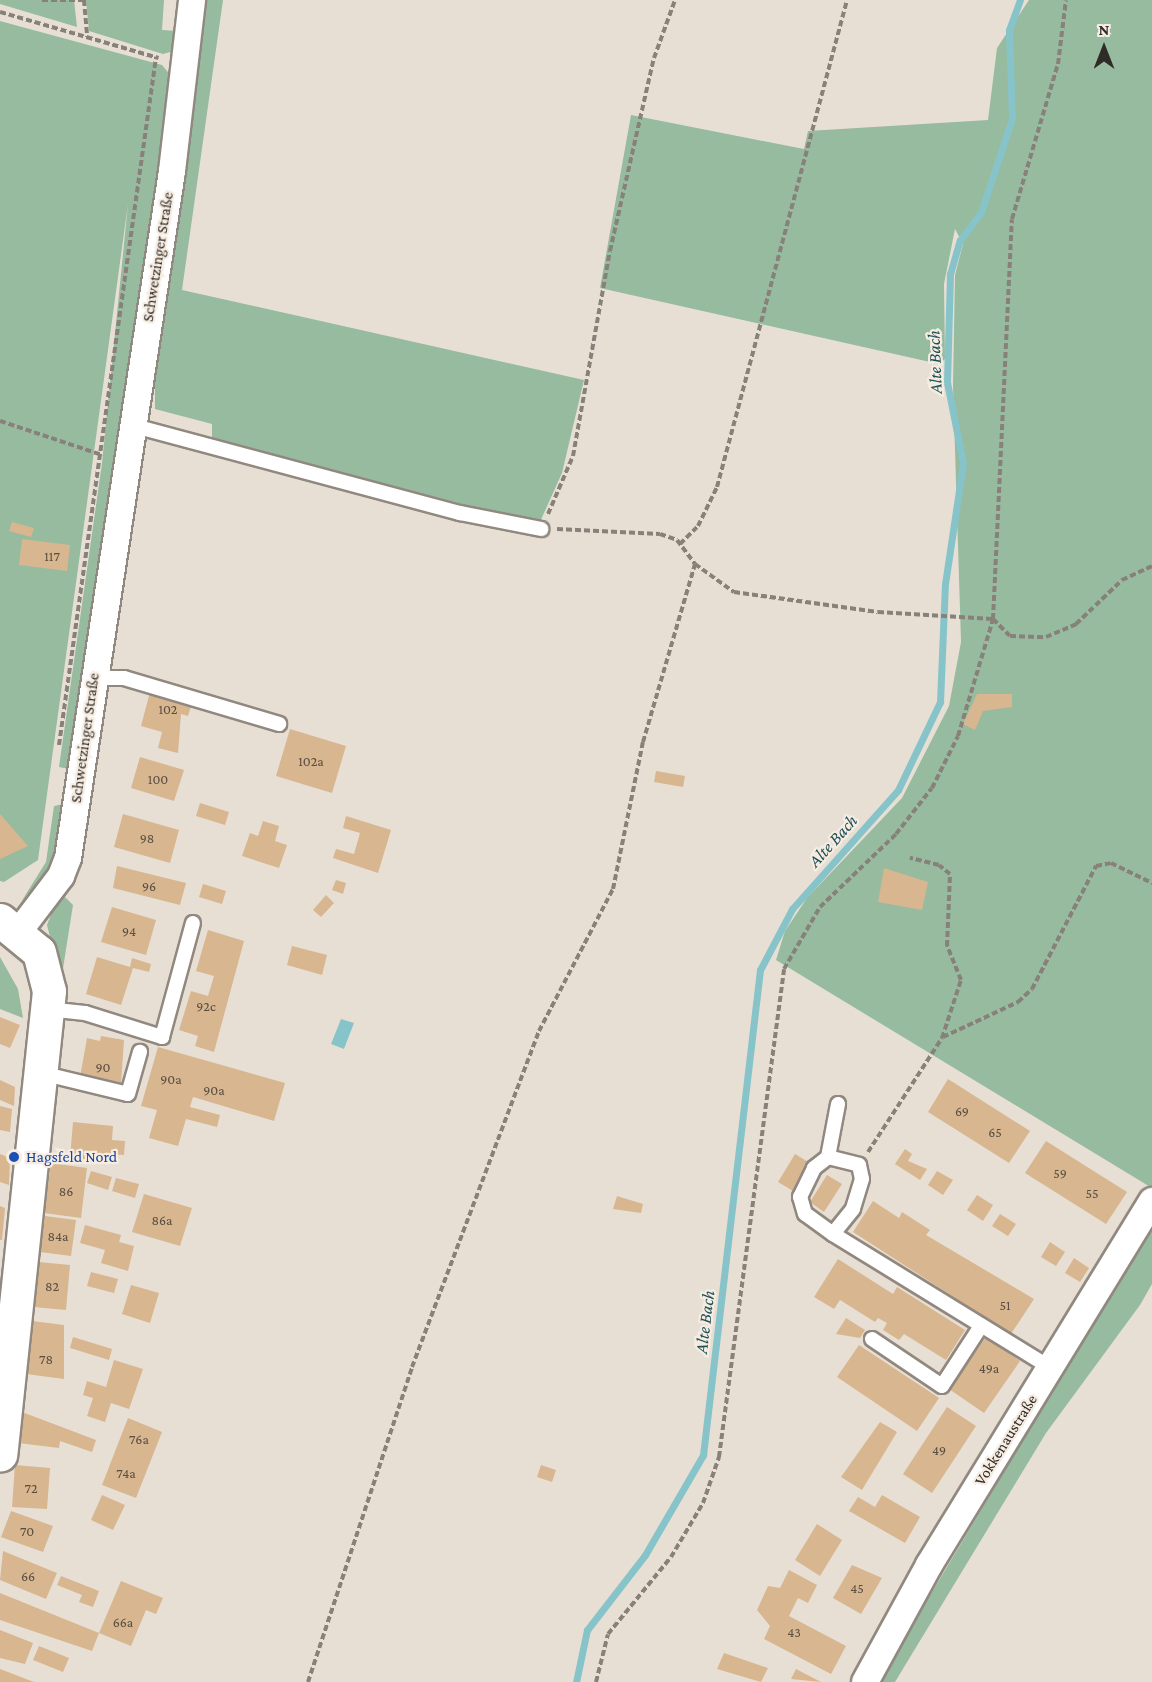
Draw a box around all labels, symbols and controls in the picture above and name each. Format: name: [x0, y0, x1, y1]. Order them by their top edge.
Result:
north arrow: [1074, 18, 1134, 78]
text: N: [1099, 21, 1109, 38]
street label: Schwetzinger Straße: [138, 191, 178, 323]
water label: Alte Bach: [923, 330, 947, 394]
house number: 117: [44, 548, 60, 564]
street label: Schwetzinger Straße: [66, 672, 104, 804]
house number: 102: [158, 701, 178, 717]
house number: 102a: [298, 753, 324, 769]
house number: 100: [148, 771, 168, 787]
water label: Alte Bach: [804, 810, 862, 872]
house number: 98: [140, 830, 154, 846]
house number: 96: [142, 878, 156, 894]
house number: 94: [122, 923, 136, 939]
house number: 92c: [196, 998, 216, 1014]
house number: 90: [95, 1059, 111, 1075]
house number: 90a: [160, 1071, 182, 1087]
house number: 90a: [203, 1082, 225, 1098]
house number: 69: [955, 1103, 969, 1119]
house number: 65: [988, 1124, 1002, 1140]
place label: Hagsfeld Nord: [26, 1147, 117, 1167]
marker: Hagsfeld Nord: [7, 1150, 21, 1164]
house number: 59: [1053, 1165, 1067, 1181]
house number: 86: [59, 1183, 73, 1199]
house number: 55: [1085, 1185, 1099, 1201]
house number: 86a: [151, 1212, 173, 1228]
house number: 84a: [47, 1228, 69, 1244]
house number: 82: [45, 1278, 59, 1294]
water label: Alte Bach: [690, 1289, 720, 1355]
house number: 51: [999, 1297, 1011, 1313]
house number: 78: [39, 1351, 53, 1367]
house number: 49a: [979, 1360, 999, 1376]
street label: Vokkenaustraße: [970, 1391, 1042, 1489]
house number: 76a: [129, 1431, 149, 1447]
house number: 49: [932, 1442, 946, 1458]
house number: 74a: [116, 1465, 136, 1481]
house number: 72: [24, 1480, 38, 1496]
house number: 70: [20, 1523, 34, 1539]
house number: 66: [21, 1568, 35, 1584]
house number: 45: [850, 1580, 864, 1596]
house number: 66a: [113, 1614, 133, 1630]
house number: 43: [787, 1624, 801, 1640]

